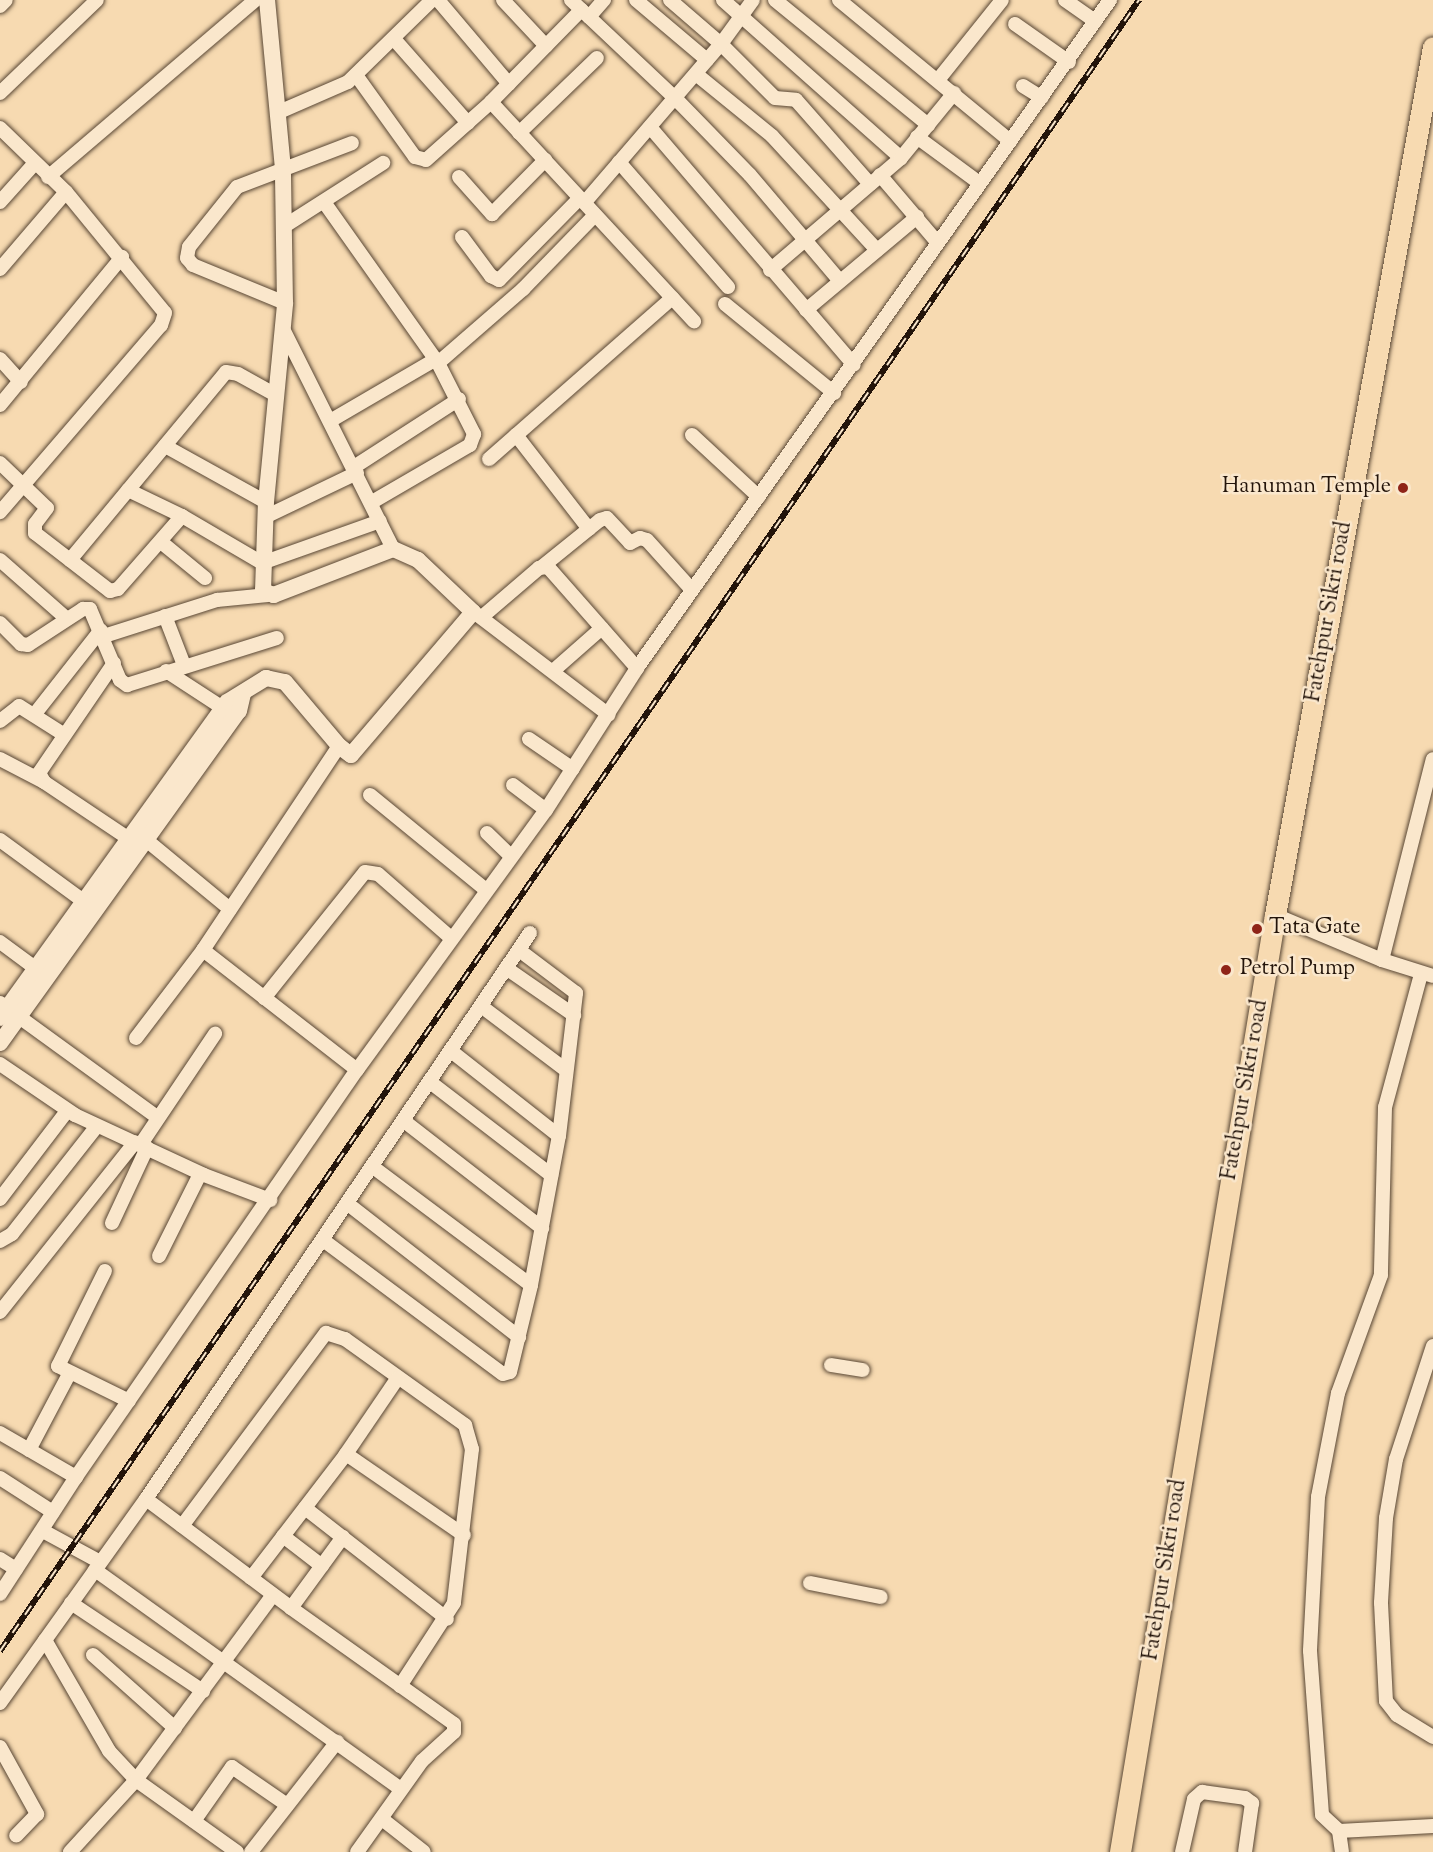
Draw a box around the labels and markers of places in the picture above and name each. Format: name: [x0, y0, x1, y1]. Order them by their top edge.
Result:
place label: Hanuman Temple: [1222, 475, 1391, 501]
marker: Hanuman Temple: [1396, 481, 1410, 495]
place label: Tata Gate: [1269, 916, 1360, 942]
marker: Tata Gate: [1250, 922, 1264, 936]
place label: Petrol Pump: [1240, 957, 1355, 983]
marker: Petrol Pump: [1217, 961, 1235, 979]

